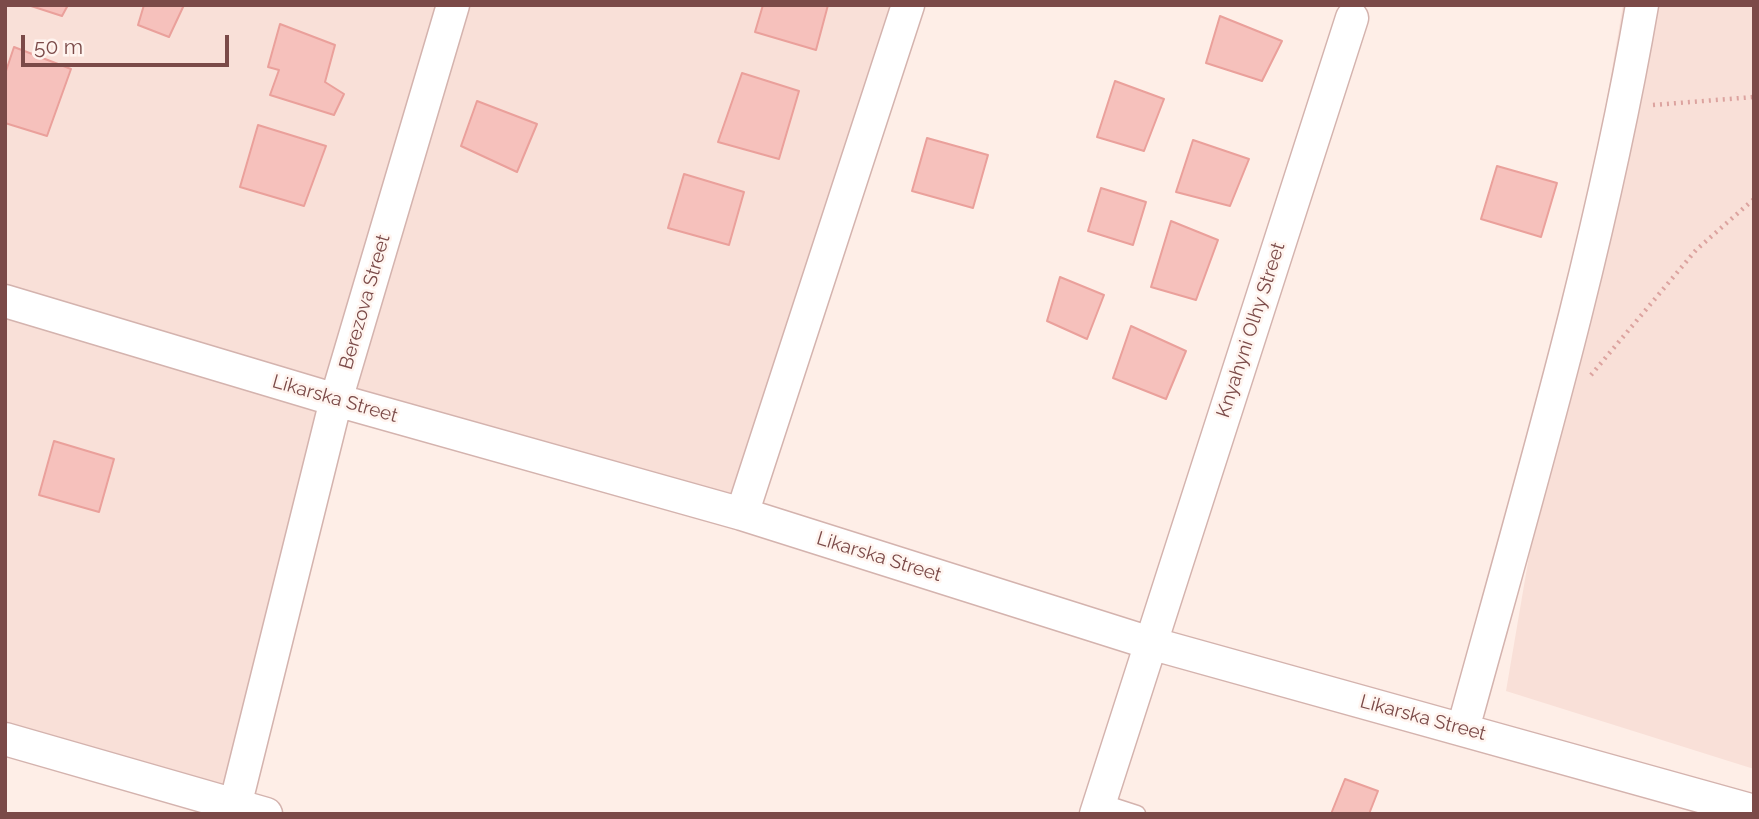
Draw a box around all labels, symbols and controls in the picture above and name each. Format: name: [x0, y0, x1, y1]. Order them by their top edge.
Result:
scale bar: [24, 21, 233, 65]
text: 50 m: [34, 34, 83, 59]
street label: Berezova Street: [335, 232, 395, 372]
street label: Knyahyni Olhy Street: [1212, 240, 1290, 420]
street label: Likarska Street: [270, 370, 400, 428]
street label: Likarska Street: [814, 527, 944, 587]
street label: Likarska Street: [1358, 690, 1488, 746]

